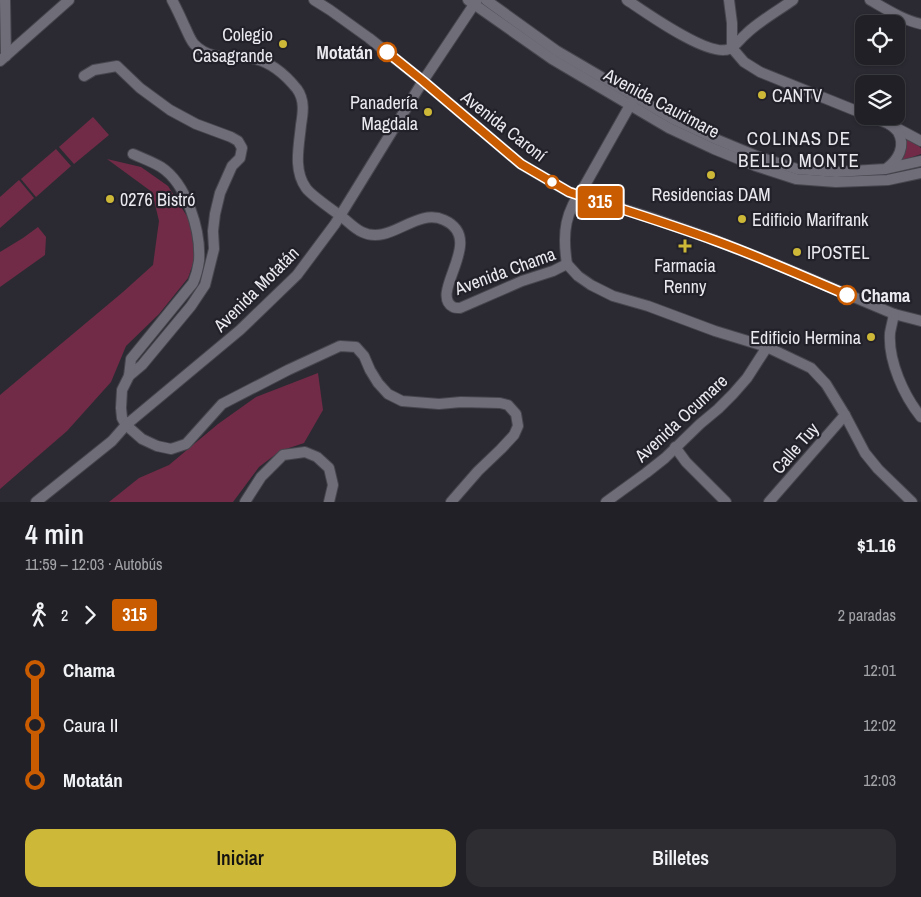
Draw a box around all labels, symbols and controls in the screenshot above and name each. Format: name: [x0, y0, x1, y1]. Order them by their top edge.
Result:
map controls: [855, 15, 905, 125]
button: locate: [855, 15, 905, 65]
place label: Colegio Casagrande: [193, 22, 273, 68]
marker: Colegio Casagrande: [277, 38, 289, 50]
place label: Motatán: [316, 40, 373, 65]
marker: Motatán: [377, 42, 397, 62]
street label: Avenida Caurimare: [599, 62, 724, 144]
button: layers: [855, 75, 905, 125]
place label: CANTV: [772, 83, 822, 108]
street label: Avenida Caroní: [455, 84, 553, 168]
marker: CANTV: [756, 89, 768, 101]
place label: Panadería Magdala: [350, 90, 418, 136]
marker: Panadería Magdala: [422, 106, 434, 118]
district label: COLINAS DE BELLO MONTE: [738, 125, 860, 173]
marker: Residencias DAM: [705, 169, 717, 181]
unlabelled marker: [545, 175, 559, 189]
place label: Residencias DAM: [652, 182, 770, 207]
line badge: 315: [571, 186, 629, 218]
place label: 0276 Bistró: [120, 187, 196, 212]
text: 315: [588, 189, 612, 214]
marker: 0276 Bistró: [104, 193, 116, 205]
place label: Edificio Marifrank: [752, 207, 869, 232]
marker: Edificio Marifrank: [736, 213, 748, 225]
marker: Farmacia Renny: [679, 240, 691, 252]
place label: IPOSTEL: [807, 240, 869, 265]
street label: Avenida Motatán: [207, 241, 304, 338]
street label: Avenida Chama: [450, 241, 559, 301]
marker: IPOSTEL: [791, 246, 803, 258]
place label: Farmacia Renny: [654, 253, 716, 299]
place label: Chama: [861, 283, 911, 308]
marker: Chama: [837, 285, 857, 305]
place label: Edificio Hermina: [750, 325, 861, 350]
marker: Edificio Hermina: [865, 331, 877, 343]
street label: Avenida Ocumare: [628, 368, 733, 468]
street label: Calle Tuy: [766, 416, 825, 479]
text: 4 min: [25, 515, 84, 553]
text: $1.16: [857, 532, 896, 558]
text: 11:59 – 12:03 · Autobús: [25, 553, 163, 575]
icon: walk: [25, 601, 53, 629]
icon: forward: [76, 601, 104, 629]
text: 315: [122, 602, 147, 627]
text: 2: [61, 604, 68, 626]
text: 2 paradas: [838, 604, 896, 626]
text: Chama: [63, 657, 115, 683]
text: 12:01: [863, 659, 896, 681]
text: Caura II: [63, 712, 118, 738]
text: 12:02: [863, 714, 896, 736]
text: Motatán: [63, 767, 123, 793]
text: 12:03: [863, 769, 896, 791]
button: Iniciar: [25, 829, 456, 887]
button: Billetes: [466, 829, 896, 887]

